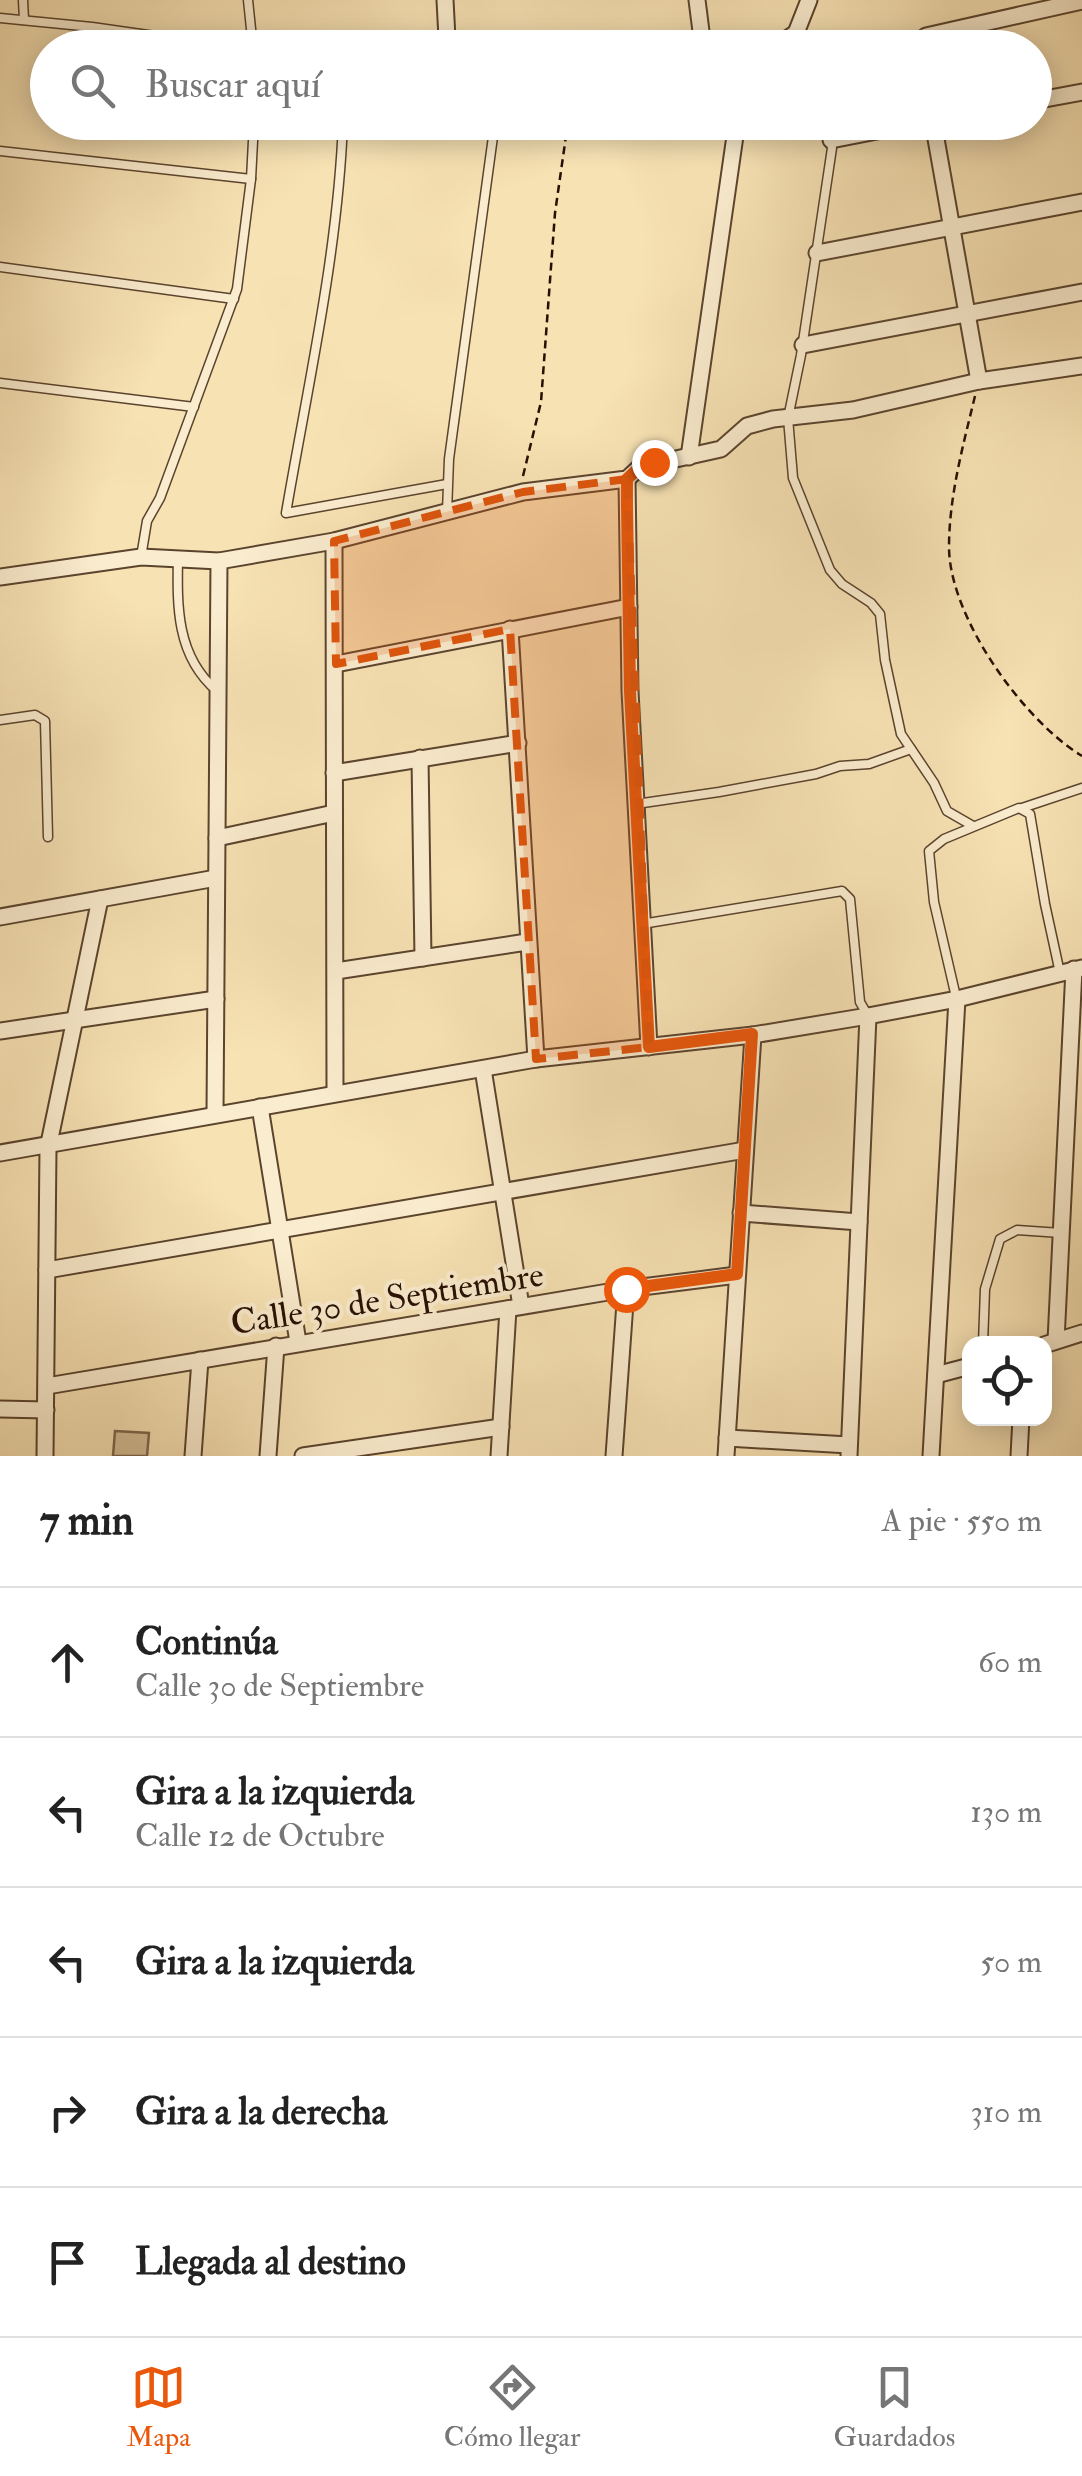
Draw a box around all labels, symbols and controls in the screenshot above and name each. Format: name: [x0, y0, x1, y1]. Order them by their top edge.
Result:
search box: [30, 30, 1052, 140]
icon: search: [65, 58, 120, 113]
text: Buscar aquí: [145, 61, 321, 109]
route end: [632, 440, 678, 486]
street label: Calle 30 de Septiembre: [228, 1253, 547, 1345]
route start: [604, 1267, 650, 1313]
map controls: [962, 1336, 1052, 1426]
button: locate: [962, 1336, 1052, 1426]
text: 7 min: [40, 1495, 134, 1547]
text: A pie · 550 m: [882, 1501, 1042, 1541]
text: Continúa: [135, 1618, 278, 1666]
icon: ahead: [40, 1635, 95, 1690]
text: 60 m: [978, 1642, 1042, 1682]
text: Calle 30 de Septiembre: [135, 1666, 424, 1706]
text: Gira a la izquierda: [135, 1768, 414, 1816]
icon: left: [40, 1785, 95, 1840]
text: 130 m: [970, 1792, 1042, 1832]
text: Calle 12 de Octubre: [135, 1816, 385, 1856]
icon: left: [40, 1935, 95, 1990]
text: Gira a la izquierda: [135, 1938, 414, 1986]
text: 50 m: [980, 1942, 1042, 1982]
icon: right: [40, 2085, 95, 2140]
text: Gira a la derecha: [135, 2088, 387, 2136]
text: 310 m: [971, 2092, 1042, 2132]
icon: arrive: [40, 2235, 95, 2290]
text: Llegada al destino: [135, 2238, 406, 2286]
tab: Mapa: [127, 2360, 191, 2455]
tab: Cómo llegar: [444, 2360, 580, 2455]
tab: Guardados: [833, 2360, 955, 2455]

